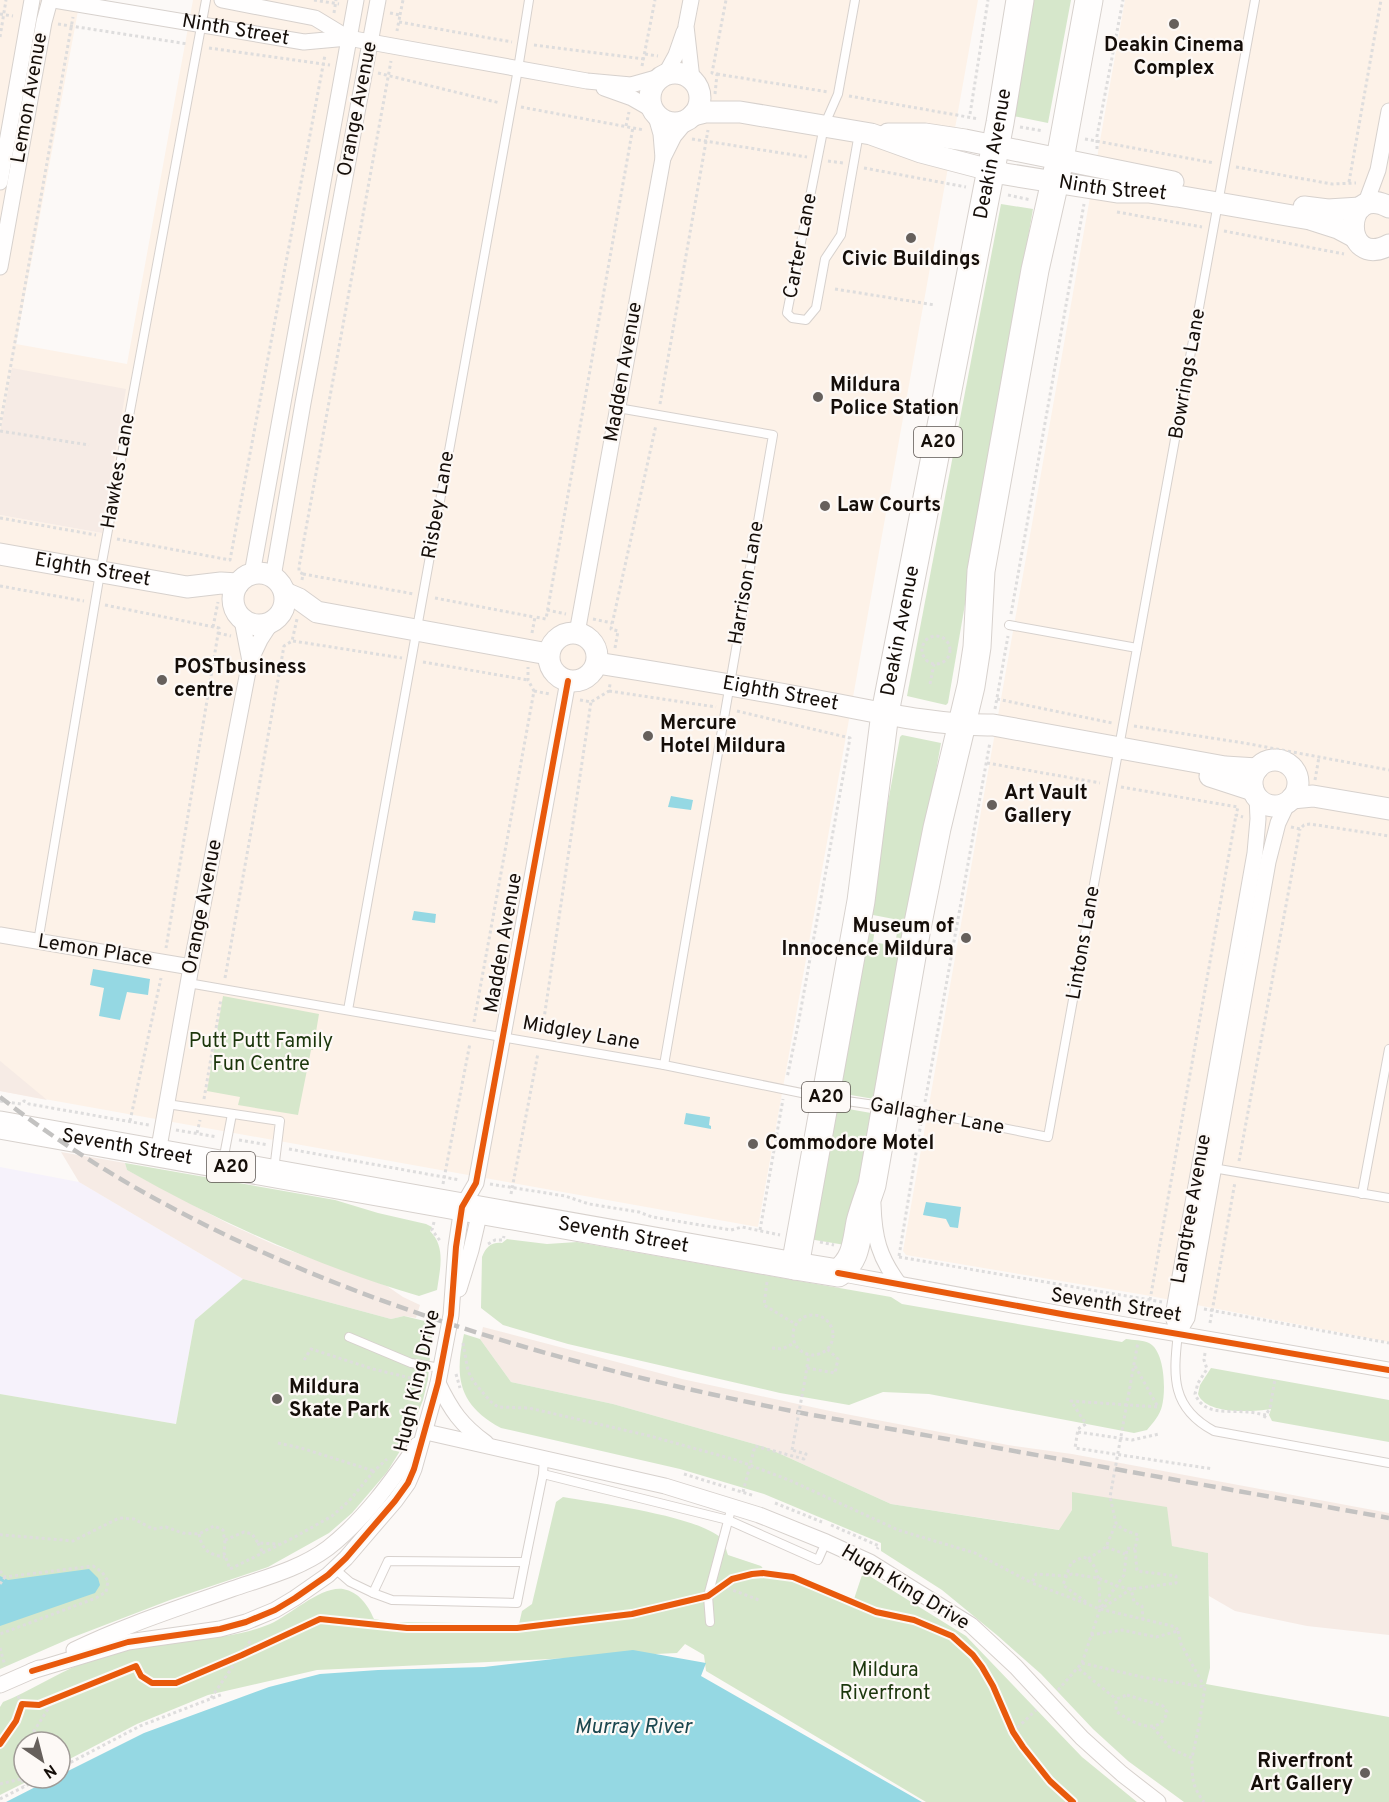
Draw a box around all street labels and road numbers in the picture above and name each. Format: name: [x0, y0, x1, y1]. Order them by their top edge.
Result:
street label: Ninth Street: [180, 9, 291, 52]
street label: Lemon Avenue: [6, 31, 54, 165]
street label: Orange Avenue: [332, 39, 384, 179]
street label: Deakin Avenue: [969, 87, 1018, 221]
street label: Ninth Street: [1057, 170, 1168, 207]
street label: Carter Lane: [778, 191, 824, 301]
street label: Madden Avenue: [599, 300, 649, 444]
street label: Bowrings Lane: [1164, 306, 1212, 442]
street label: Hawkes Lane: [96, 411, 142, 531]
road number: A20: [914, 427, 962, 457]
street label: Risbey Lane: [417, 449, 461, 561]
street label: Harrison Lane: [723, 519, 771, 647]
street label: Eighth Street: [32, 547, 153, 593]
street label: Deakin Avenue: [876, 563, 926, 698]
street label: Eighth Street: [720, 671, 841, 717]
street label: Orange Avenue: [177, 837, 229, 977]
street label: Madden Avenue: [479, 871, 529, 1015]
street label: Lintons Lane: [1061, 884, 1107, 1002]
street label: Lemon Place: [36, 929, 154, 973]
street label: Midgley Lane: [520, 1011, 642, 1057]
road number: A20: [802, 1082, 850, 1112]
street label: Gallagher Lane: [868, 1092, 1006, 1142]
street label: Seventh Street: [60, 1123, 194, 1172]
street label: Langtree Avenue: [1166, 1132, 1218, 1286]
road number: A20: [207, 1152, 255, 1182]
street label: Seventh Street: [556, 1211, 691, 1260]
street label: Seventh Street: [1049, 1283, 1183, 1329]
street label: Hugh King Drive: [389, 1307, 447, 1455]
street label: Hugh King Drive: [836, 1539, 974, 1637]

